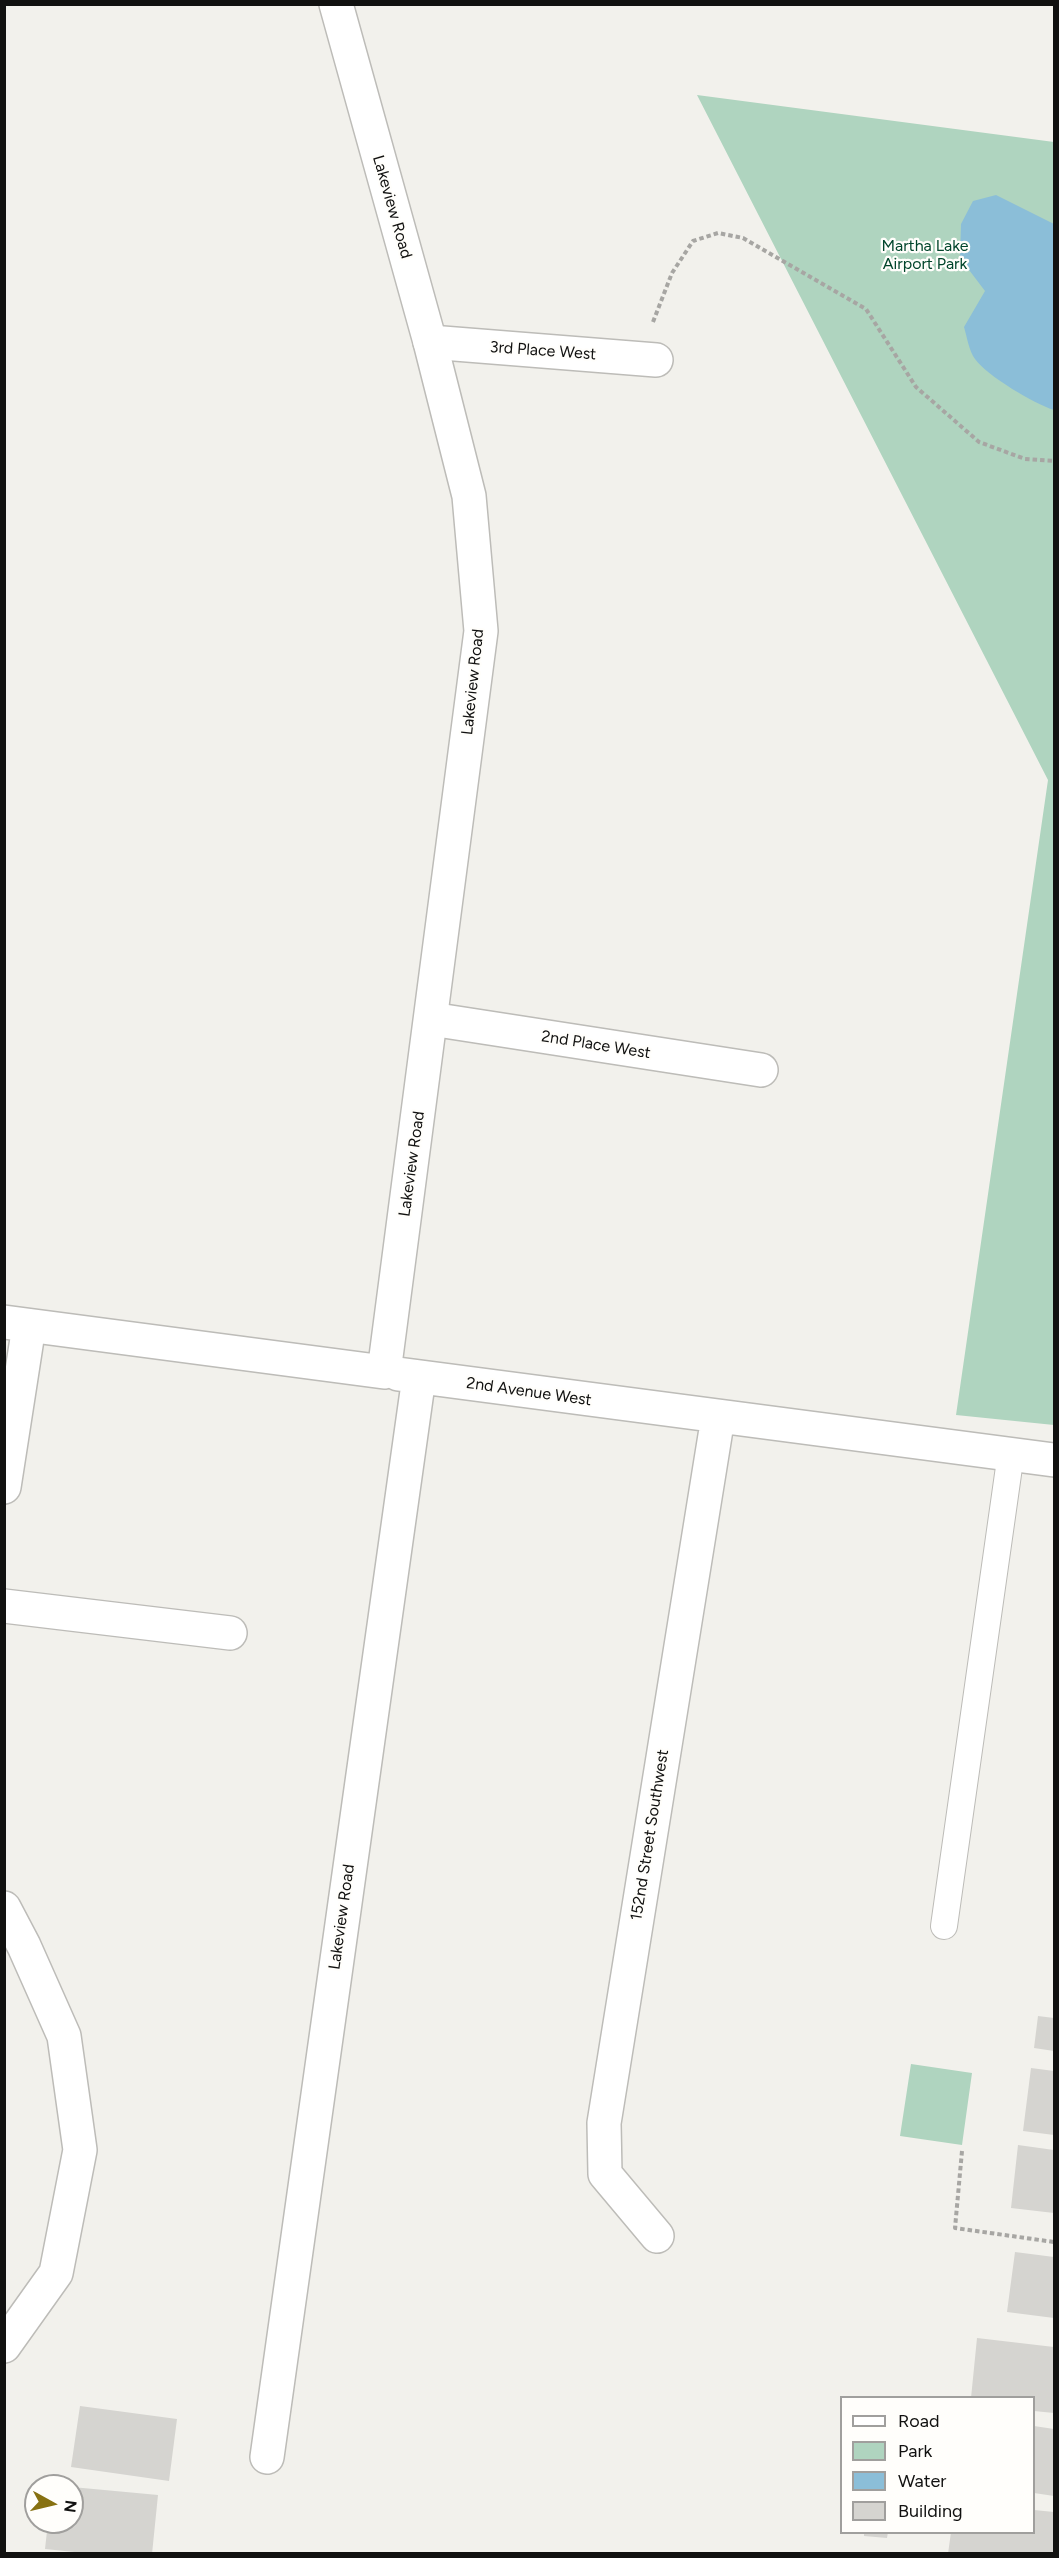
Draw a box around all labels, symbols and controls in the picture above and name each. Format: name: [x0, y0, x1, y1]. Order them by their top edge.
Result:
street label: Lakeview Road: [368, 153, 416, 261]
park label: Martha Lake Airport Park: [882, 236, 968, 274]
street label: 3rd Place West: [489, 338, 597, 364]
street label: Lakeview Road: [458, 628, 488, 736]
street label: 2nd Place West: [540, 1027, 652, 1063]
street label: Lakeview Road: [395, 1110, 429, 1218]
street label: 2nd Avenue West: [465, 1374, 593, 1410]
street label: 152nd Street Southwest: [627, 1748, 673, 1922]
street label: Lakeview Road: [325, 1863, 359, 1971]
legend: [840, 2396, 1035, 2534]
text: Road: [898, 2410, 939, 2432]
text: Park: [898, 2440, 932, 2462]
text: Water: [898, 2470, 946, 2492]
north arrow: [24, 2474, 84, 2534]
text: N: [60, 2499, 81, 2514]
text: Building: [898, 2500, 963, 2522]

